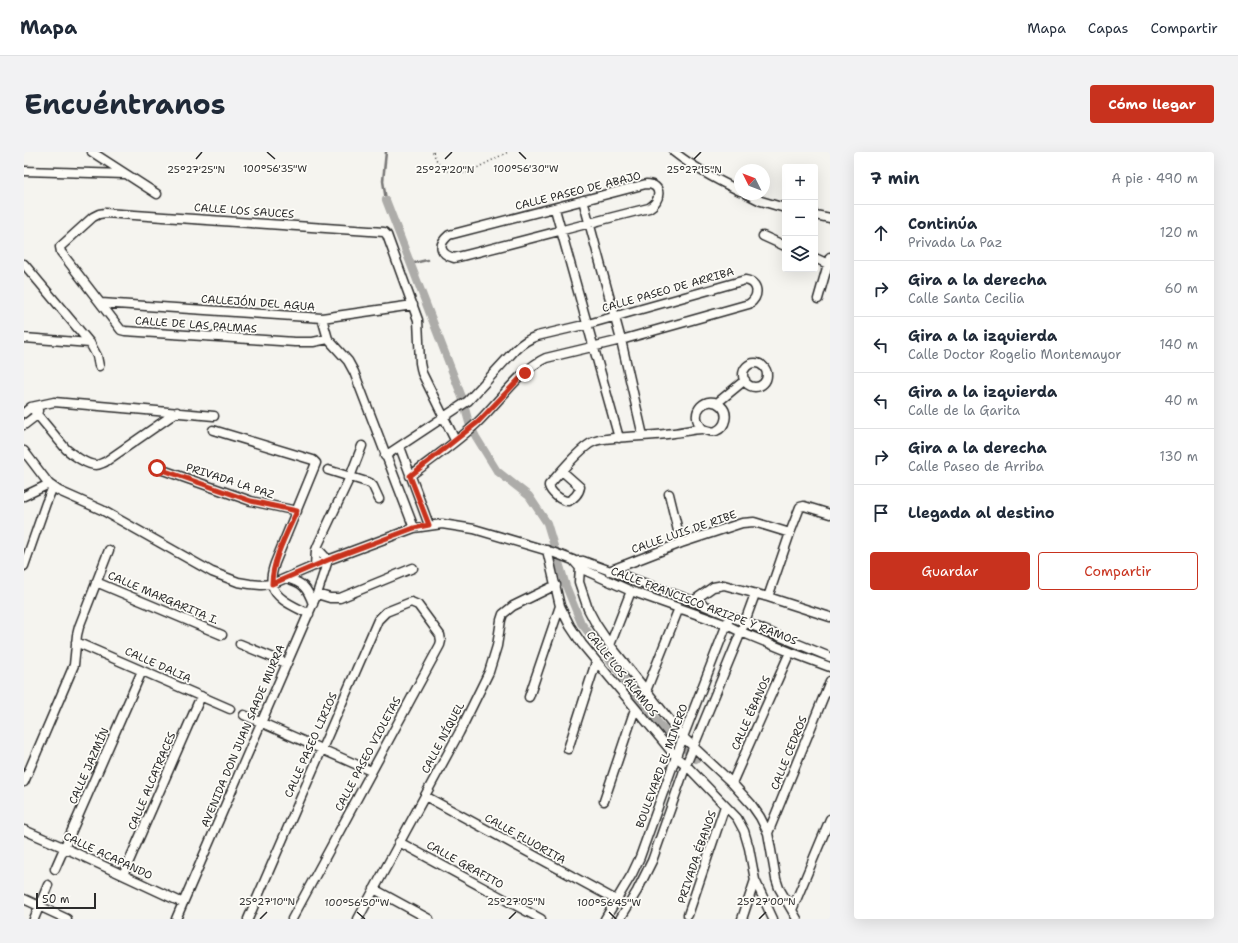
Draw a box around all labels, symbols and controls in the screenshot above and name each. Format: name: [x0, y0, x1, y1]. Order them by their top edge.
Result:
text: Mapa: [20, 15, 77, 40]
text: Mapa: [1027, 19, 1066, 37]
text: Capas: [1088, 19, 1129, 37]
text: Compartir: [1151, 19, 1218, 37]
text: Encuéntranos: [24, 85, 226, 123]
button: Cómo llegar: [1090, 85, 1214, 123]
text: 100°56'35"W: [243, 162, 307, 175]
text: 100°56'30"W: [493, 162, 559, 175]
text: 25°27'25"N: [167, 163, 225, 176]
text: 25°27'20"N: [416, 163, 474, 176]
text: 25°27'15"N: [666, 163, 722, 176]
north arrow: [734, 164, 770, 200]
map controls: [782, 164, 818, 272]
button: +: [782, 164, 818, 200]
text: 7 min: [870, 167, 920, 189]
street label: CALLE PASEO DE ABAJO: [514, 168, 643, 214]
text: A pie · 490 m: [1111, 170, 1198, 187]
street label: CALLE LOS SAUCES: [193, 200, 295, 222]
button: −: [782, 200, 818, 236]
text: Continúa: [908, 214, 977, 234]
icon: ahead: [870, 222, 892, 244]
text: 120 m: [1160, 224, 1198, 241]
text: Privada La Paz: [908, 234, 1002, 251]
button: layers: [782, 236, 818, 272]
street label: CALLE PASEO DE ARRIBA: [600, 264, 736, 316]
text: Gira a la derecha: [908, 270, 1047, 290]
icon: right: [870, 278, 892, 300]
text: 60 m: [1165, 280, 1198, 297]
text: Calle Santa Cecilia: [908, 290, 1024, 307]
street label: CALLEJÓN DEL AGUA: [200, 291, 316, 314]
street label: CALLE DE LAS PALMAS: [135, 313, 257, 337]
text: Gira a la izquierda: [908, 326, 1057, 346]
icon: left: [870, 334, 892, 356]
text: 140 m: [1159, 336, 1198, 353]
text: Calle Doctor Rogelio Montemayor: [908, 346, 1122, 363]
route end: [516, 364, 534, 382]
text: Gira a la izquierda: [908, 382, 1057, 402]
icon: left: [870, 390, 892, 412]
text: 40 m: [1164, 392, 1198, 409]
text: Calle de la Garita: [908, 402, 1020, 419]
text: Gira a la derecha: [908, 438, 1047, 458]
icon: right: [870, 446, 892, 468]
text: 130 m: [1160, 448, 1198, 465]
text: Calle Paseo de Arriba: [908, 458, 1044, 475]
route start: [148, 459, 166, 477]
street label: PRIVADA LA PAZ: [184, 460, 276, 502]
icon: arrive: [870, 502, 892, 524]
text: Llegada al destino: [908, 503, 1055, 523]
street label: CALLE LUIS DE RIBE: [629, 507, 739, 557]
button: Guardar: [870, 552, 1030, 590]
button: Compartir: [1038, 552, 1198, 590]
street label: CALLE FRANCISCO ARIZPE Y RAMOS: [609, 563, 799, 649]
street label: CALLE MARGARITA I.: [105, 568, 221, 628]
street label: CALLE LOS ÁLAMOS: [583, 627, 662, 720]
street label: AVENIDA DON JUAN SAADE MURRA: [198, 642, 288, 830]
street label: CALLE DALIA: [122, 644, 194, 686]
street label: CALLE ÉBANOS: [727, 673, 774, 753]
street label: CALLE PASEO LIRIOS: [281, 690, 341, 800]
street label: CALLE PASEO VIOLETAS: [331, 694, 405, 814]
street label: CALLE NÍQUEL: [417, 699, 468, 776]
street label: BOULEVARD EL MINERO: [633, 702, 692, 830]
street label: CALLE CEDROS: [767, 714, 811, 792]
street label: CALLE JAZMÍN: [64, 725, 113, 807]
street label: CALLE ALCATRACES: [125, 730, 179, 832]
street label: PRIVADA ÉBANOS: [673, 808, 720, 905]
street label: CALLE FLUORITA: [482, 810, 568, 868]
street label: CALLE ACAPANDO: [61, 829, 155, 883]
street label: CALLE GRAFITO: [424, 838, 506, 892]
scale bar: [36, 891, 96, 910]
text: 50 m: [42, 892, 70, 907]
text: 25°27'10"N: [239, 895, 295, 908]
text: 25°27'05"N: [487, 895, 545, 908]
text: 25°27'00"N: [736, 895, 796, 908]
text: 100°56'50"W: [325, 896, 390, 909]
text: 100°56'45"W: [577, 896, 641, 909]

